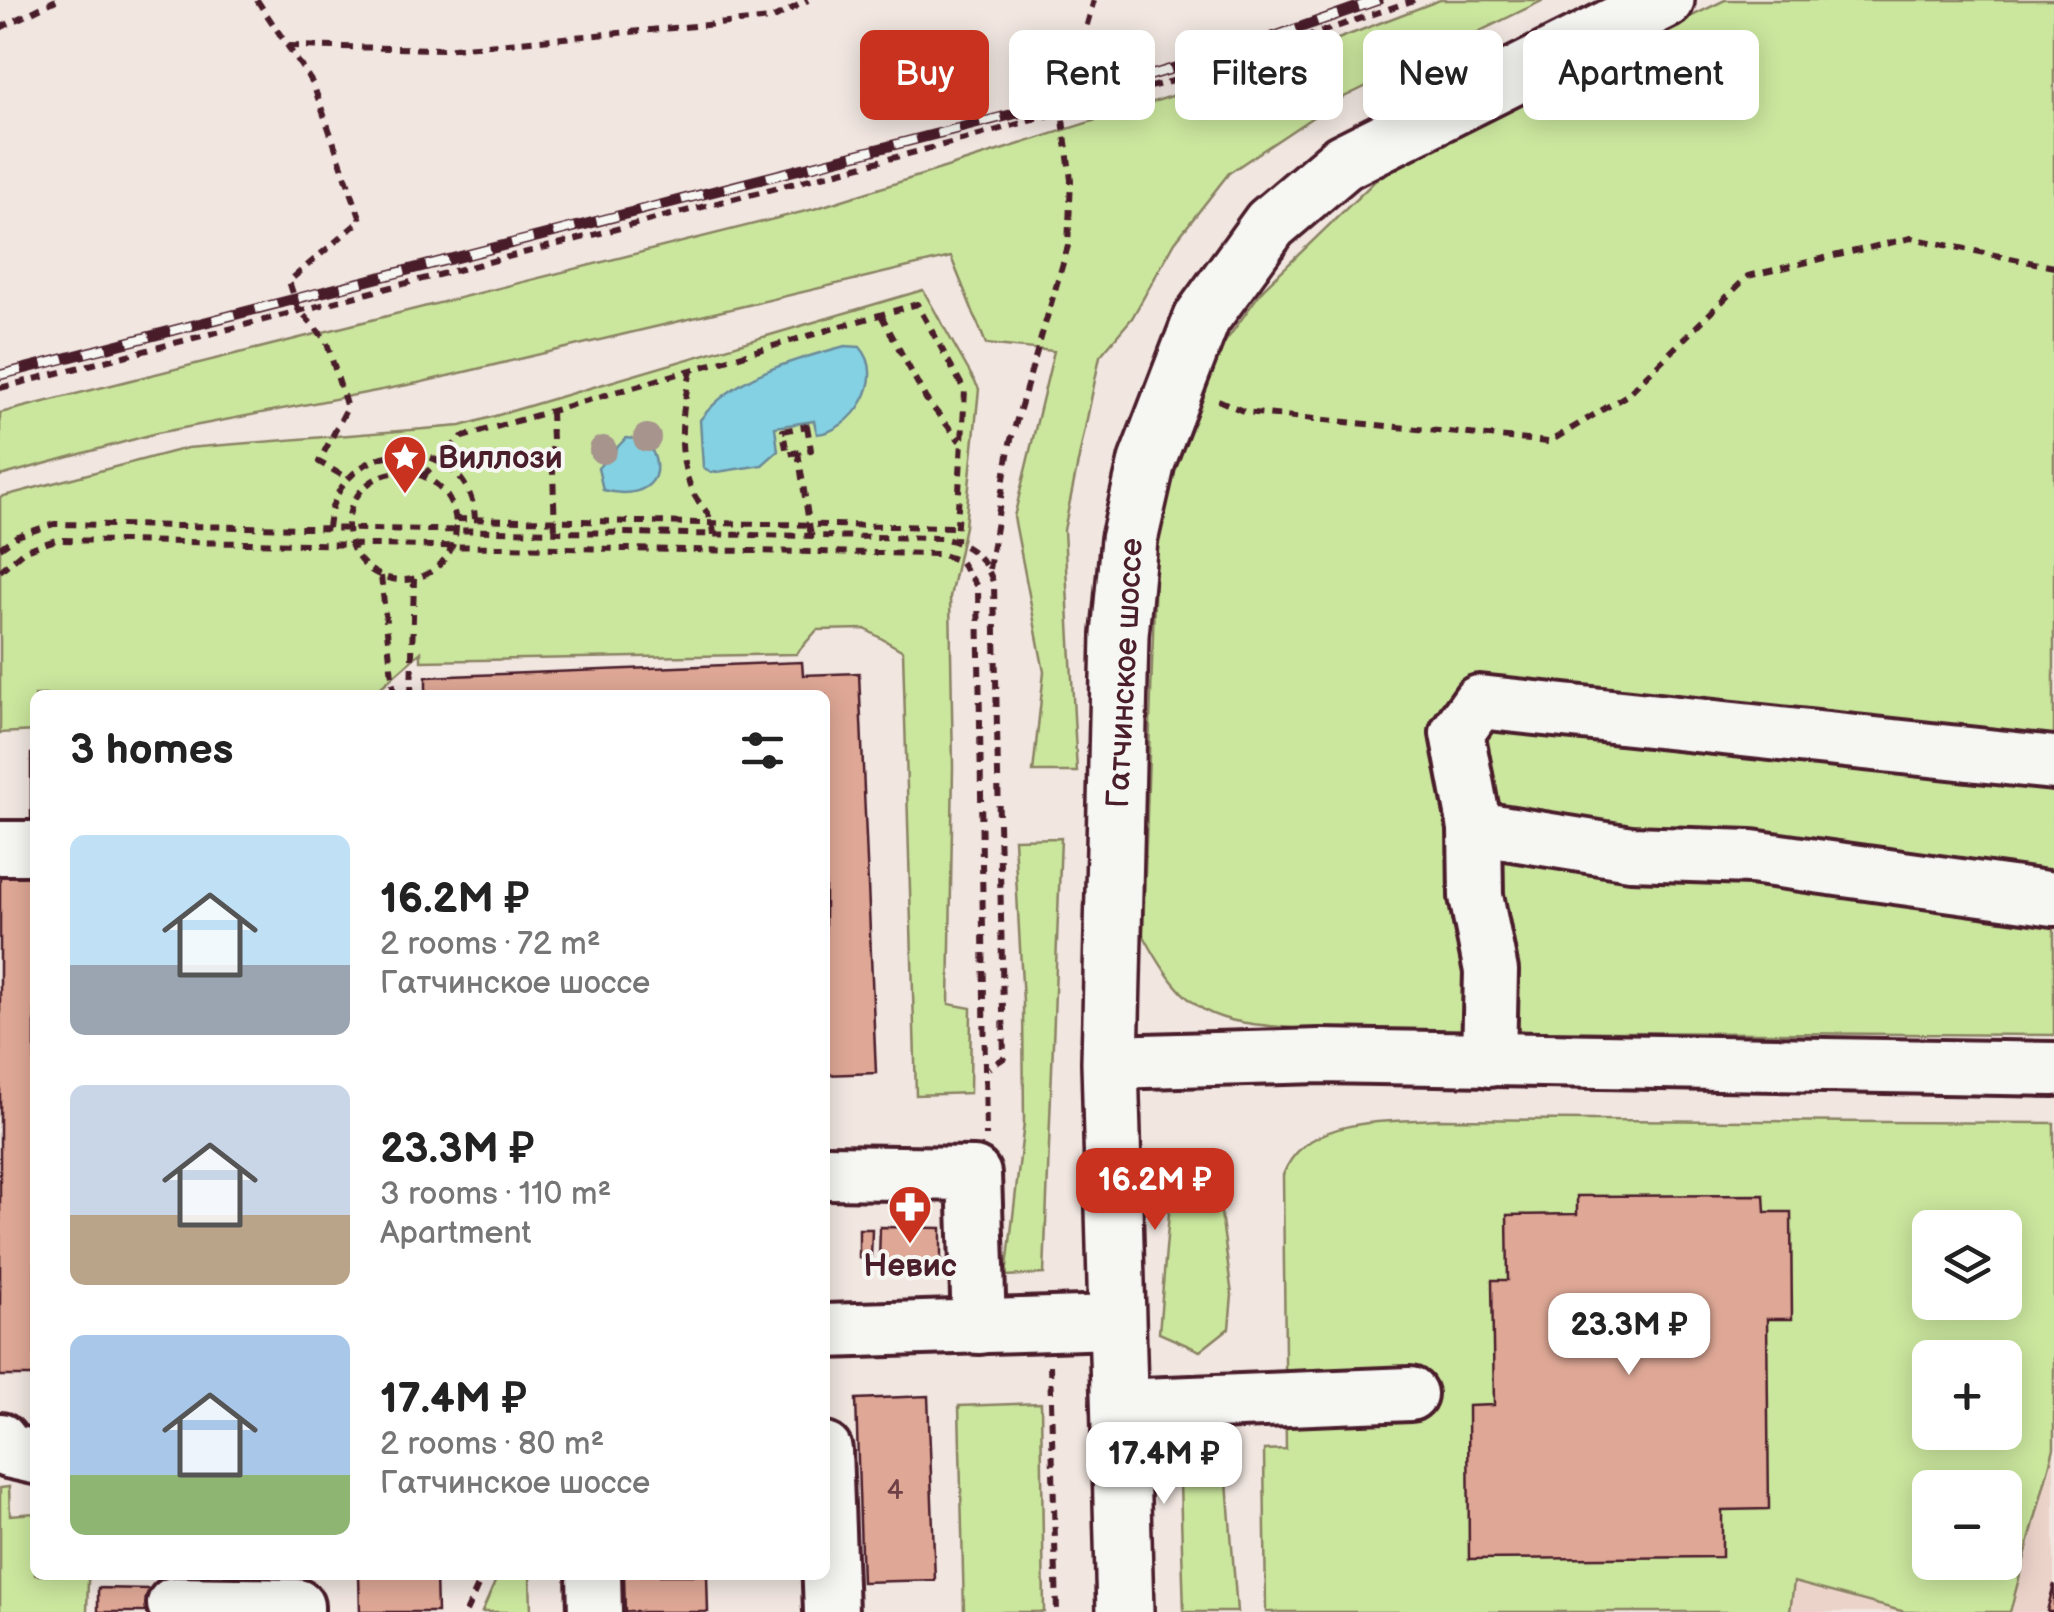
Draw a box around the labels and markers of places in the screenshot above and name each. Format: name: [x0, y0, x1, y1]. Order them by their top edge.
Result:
place icon: Виллози: [382, 434, 428, 495]
place label: Виллози: [438, 439, 563, 478]
pin: 16.2M ₽: [1063, 1148, 1247, 1233]
pharmacy icon: Невис: [887, 1184, 933, 1245]
place label: Невис: [863, 1247, 957, 1286]
pin: 23.3M ₽: [1537, 1293, 1721, 1378]
pin: 17.4M ₽: [1072, 1422, 1256, 1507]

